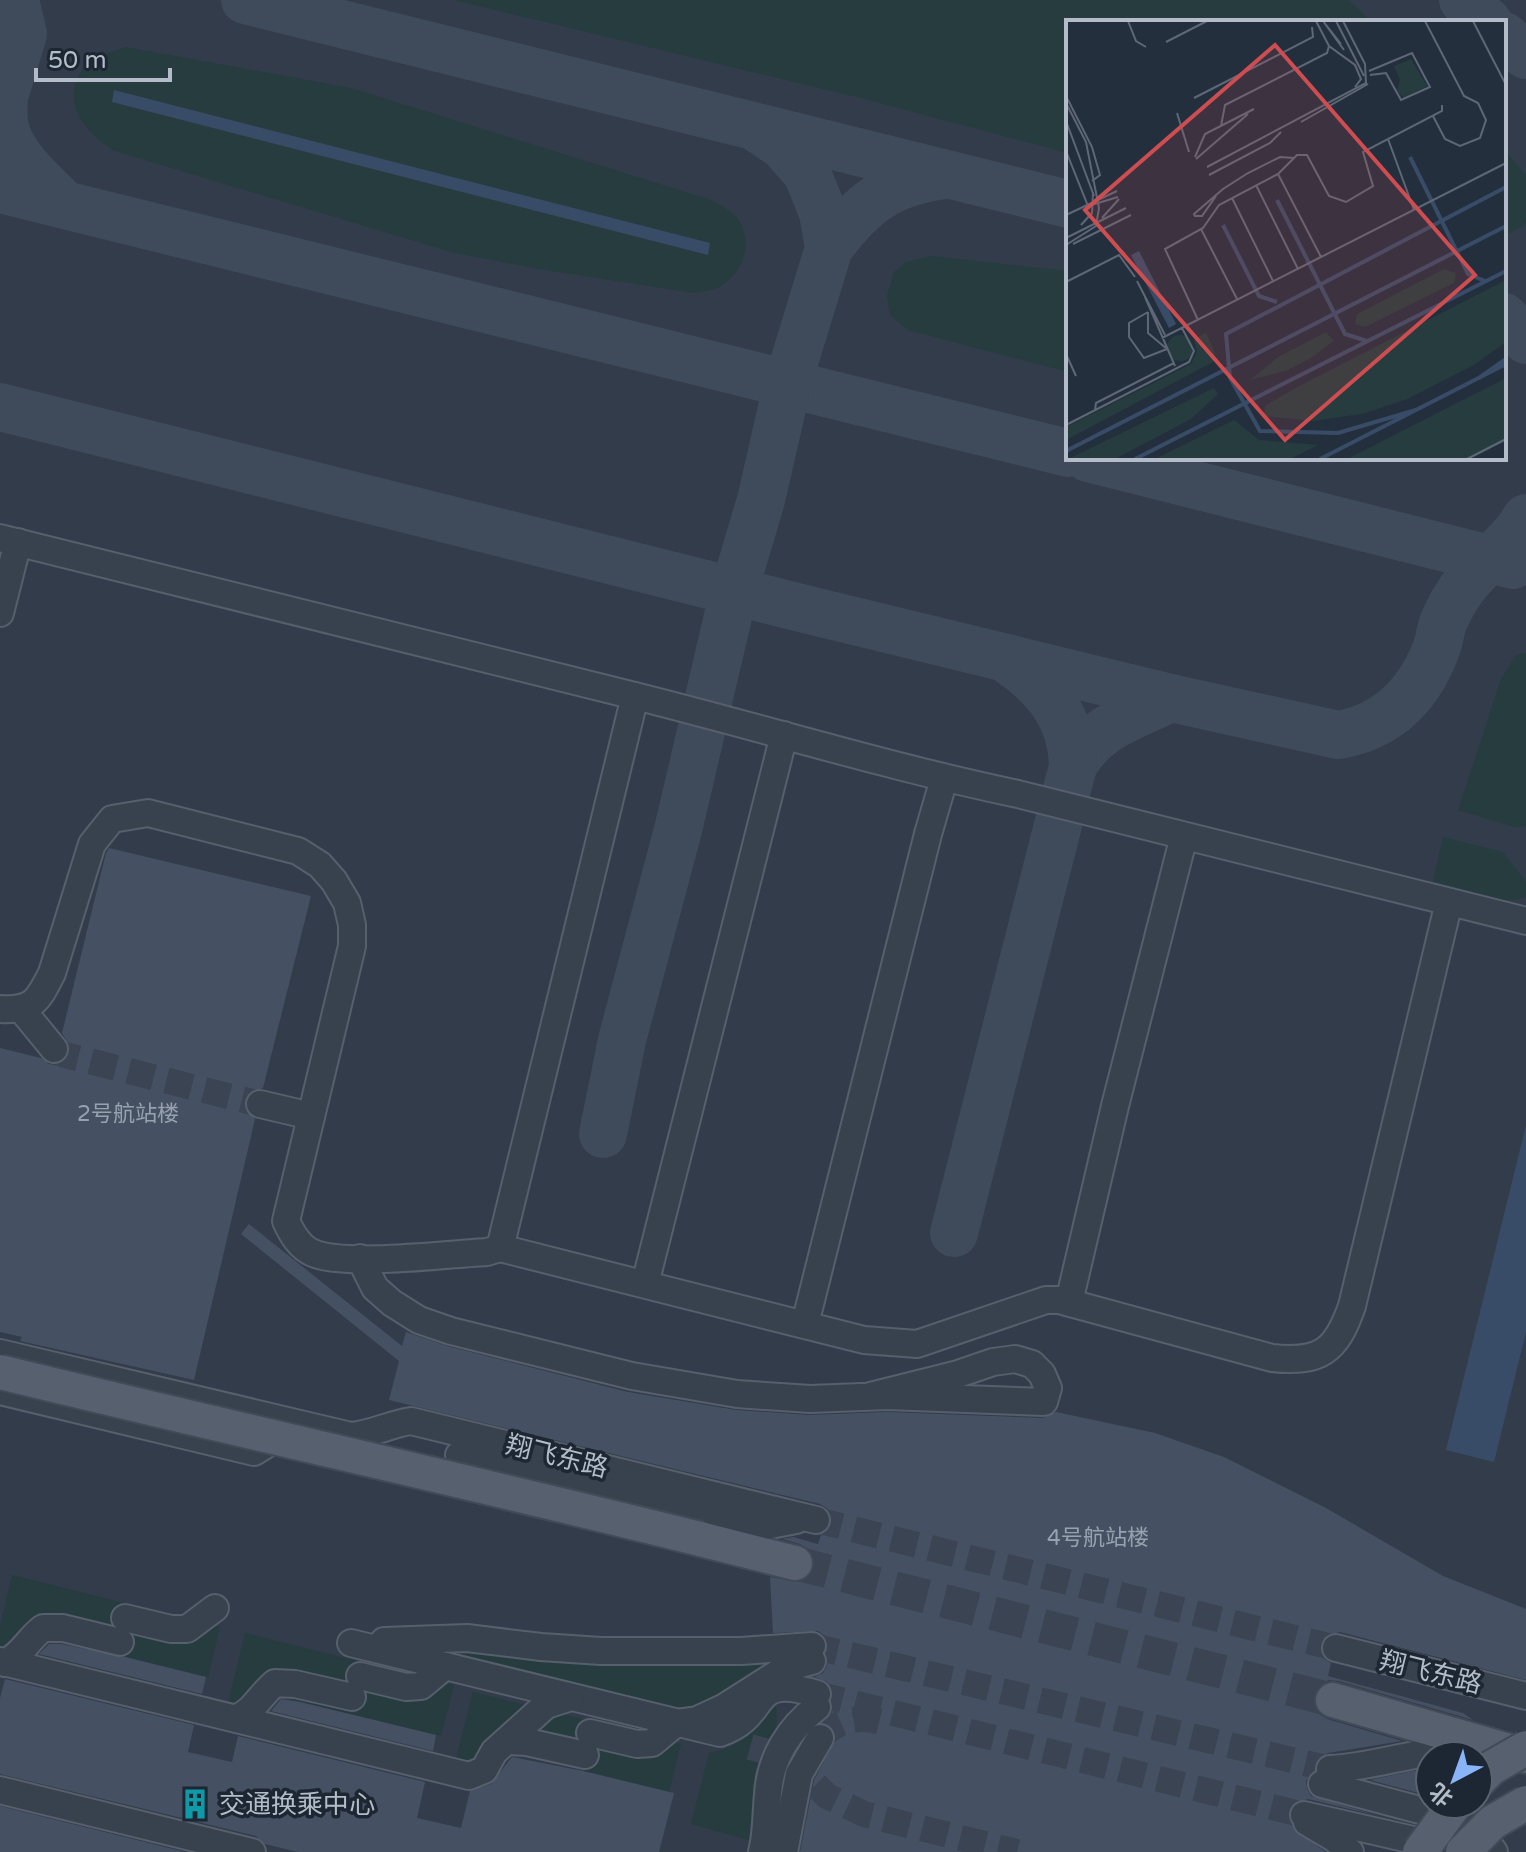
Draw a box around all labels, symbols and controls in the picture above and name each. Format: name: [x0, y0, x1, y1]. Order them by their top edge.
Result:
inset map: [1066, 20, 1506, 460]
scale bar: [36, 32, 170, 82]
text: 50 m: [48, 46, 106, 75]
house number: 2号航站楼: [77, 1101, 179, 1127]
street label: 翔飞东路: [503, 1429, 611, 1484]
house number: 4号航站楼: [1047, 1525, 1149, 1551]
street label: 翔飞东路: [1377, 1645, 1485, 1700]
north arrow: [1414, 1740, 1494, 1820]
text: 北: [1425, 1777, 1458, 1811]
building icon: 交通换乘中心: [178, 1787, 212, 1821]
place label: 交通换乘中心: [219, 1789, 375, 1820]

